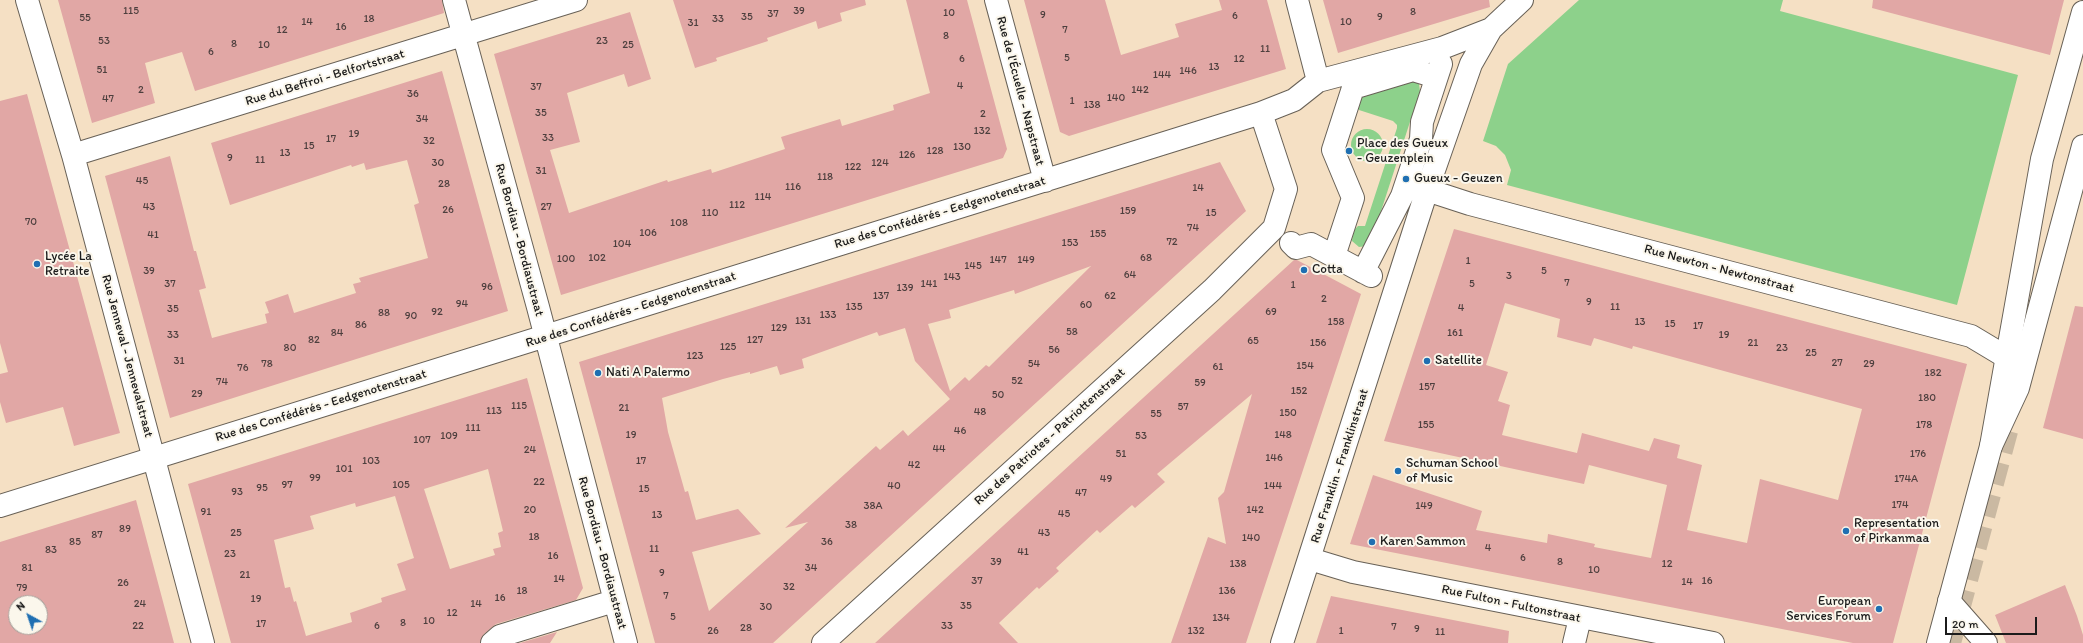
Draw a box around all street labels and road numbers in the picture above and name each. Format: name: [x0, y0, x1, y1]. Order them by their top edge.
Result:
street label: Rue de l'Écuelle - Napstraat: [993, 15, 1047, 167]
street label: Rue du Beffroi - Belfortstraat: [244, 46, 406, 110]
street label: Rue Bordiau - Bordiaustraat: [491, 162, 547, 318]
street label: Rue des Confédérés - Eedgenotenstraat: [832, 173, 1048, 253]
street label: Rue Newton - Newtonstraat: [1642, 241, 1796, 297]
street label: Rue des Confédérés - Eedgenotenstraat: [524, 269, 738, 351]
street label: Rue Jenneval - Jennevalstraat: [98, 273, 156, 439]
street label: Rue des Patriotes - Patriottenstraat: [971, 365, 1129, 509]
street label: Rue des Confédérés - Eedgenotenstraat: [213, 366, 429, 446]
street label: Rue Franklin - Franklinstraat: [1308, 387, 1372, 545]
street label: Rue Bordiau - Bordiaustraat: [574, 475, 630, 631]
street label: Rue Fulton - Fultonstraat: [1440, 582, 1582, 626]

